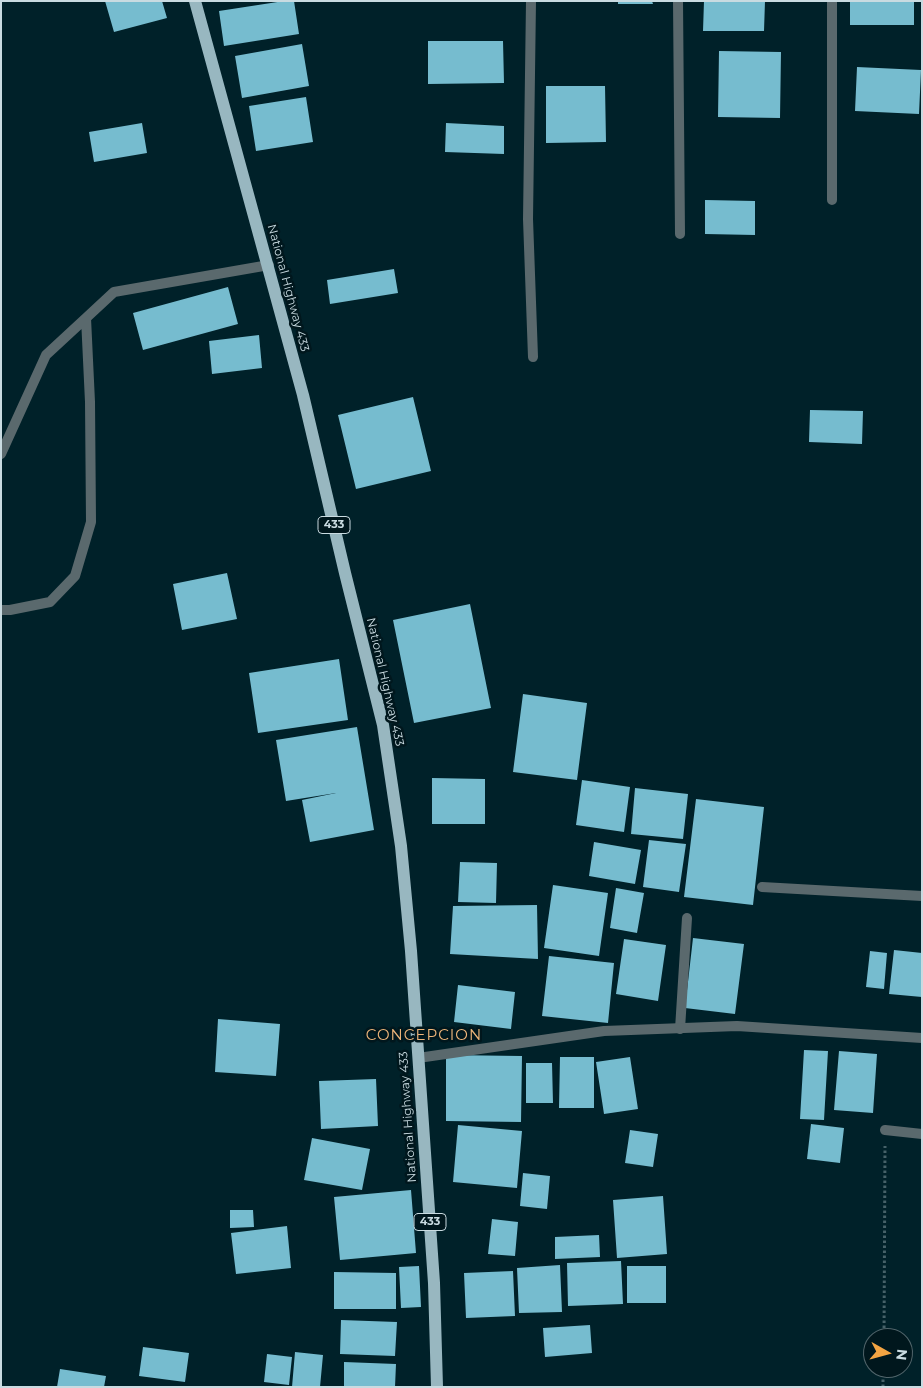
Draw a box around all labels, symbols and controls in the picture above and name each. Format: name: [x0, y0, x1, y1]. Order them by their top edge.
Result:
street label: National Highway 433: [264, 223, 312, 353]
road number: 433: [318, 516, 350, 534]
street label: National Highway 433: [363, 616, 407, 748]
district label: CONCEPCION: [365, 1027, 483, 1045]
street label: National Highway 433: [396, 1051, 420, 1183]
road number: 433: [414, 1214, 446, 1230]
north arrow: [863, 1328, 913, 1378]
text: N: [892, 1348, 912, 1361]

